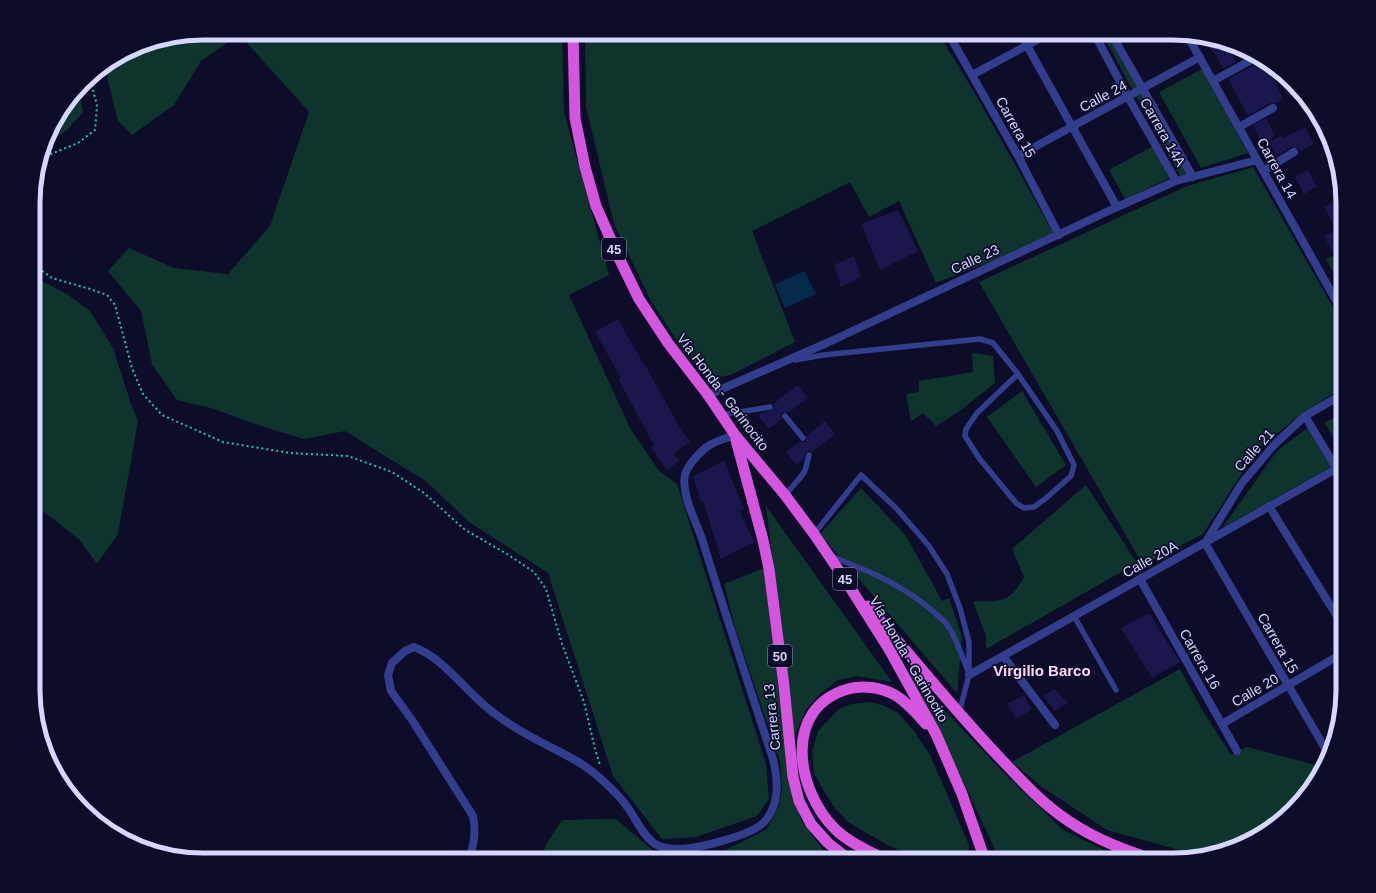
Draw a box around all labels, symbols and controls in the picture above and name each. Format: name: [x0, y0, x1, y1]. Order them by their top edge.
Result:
street label: Calle 24: [1077, 77, 1130, 115]
street label: Carrera 15: [993, 94, 1039, 160]
street label: Carrera 14A: [1137, 95, 1189, 170]
street label: Carrera 14: [1254, 135, 1300, 201]
road number: 45: [602, 238, 626, 260]
street label: Calle 23: [948, 241, 1002, 277]
street label: Vía Honda - Garinocito: [674, 330, 772, 454]
street label: Calle 21: [1231, 425, 1277, 474]
street label: Calle 20A: [1120, 537, 1181, 581]
road number: 45: [833, 568, 857, 590]
street label: Vía Honda - Garinocito: [866, 593, 952, 725]
street label: Carrera 15: [1254, 610, 1302, 676]
street label: Carrera 16: [1176, 626, 1224, 692]
road number: 50: [768, 645, 792, 667]
district label: Virgilio Barco: [993, 662, 1091, 679]
street label: Calle 20: [1229, 670, 1281, 710]
street label: Carrera 13: [761, 683, 783, 751]

